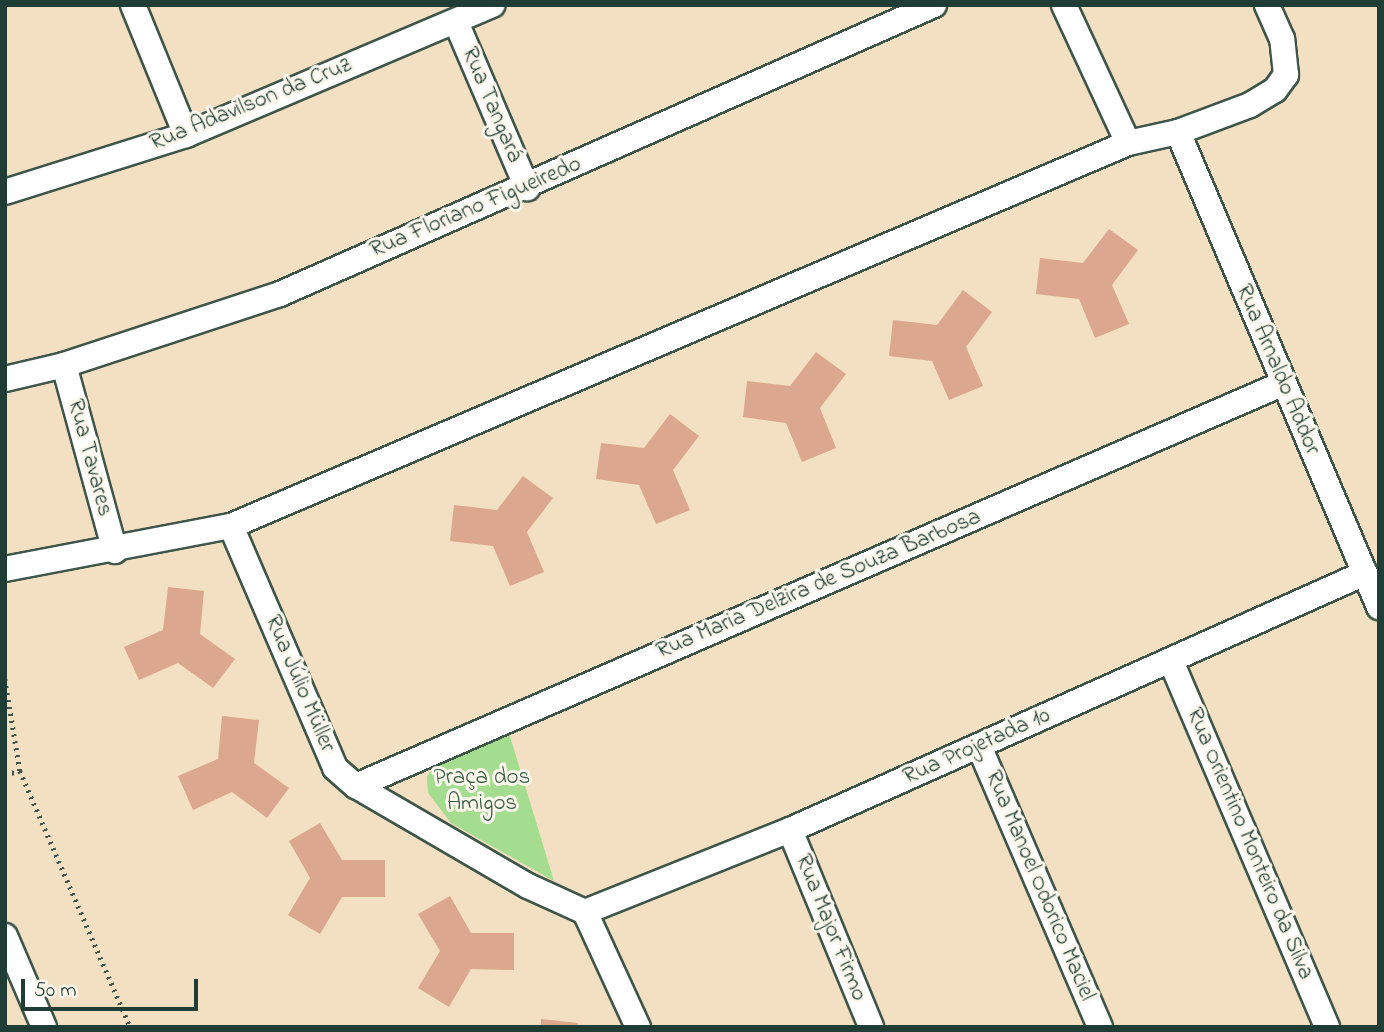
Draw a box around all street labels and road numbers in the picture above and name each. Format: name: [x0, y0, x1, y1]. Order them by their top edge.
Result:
street label: Rua Tangará: [454, 43, 528, 167]
street label: Rua Adavilson da Cruz: [146, 52, 356, 158]
street label: Rua Floriano Figueiredo: [366, 151, 586, 265]
street label: Rua Arnaldo Addor: [1229, 281, 1325, 459]
street label: Rua Tavares: [60, 396, 118, 520]
street label: Rua Maria Delzira de Souza Barbosa: [653, 504, 985, 666]
street label: Rua Júlio Müller: [258, 611, 340, 757]
street label: Rua Projetada 10: [899, 702, 1055, 792]
street label: Rua Orientino Monteiro da Silva: [1179, 704, 1319, 984]
street label: Rua Manoel Odorico Maciel: [978, 767, 1100, 1005]
street label: Rua Major Firmo: [788, 851, 872, 1005]

